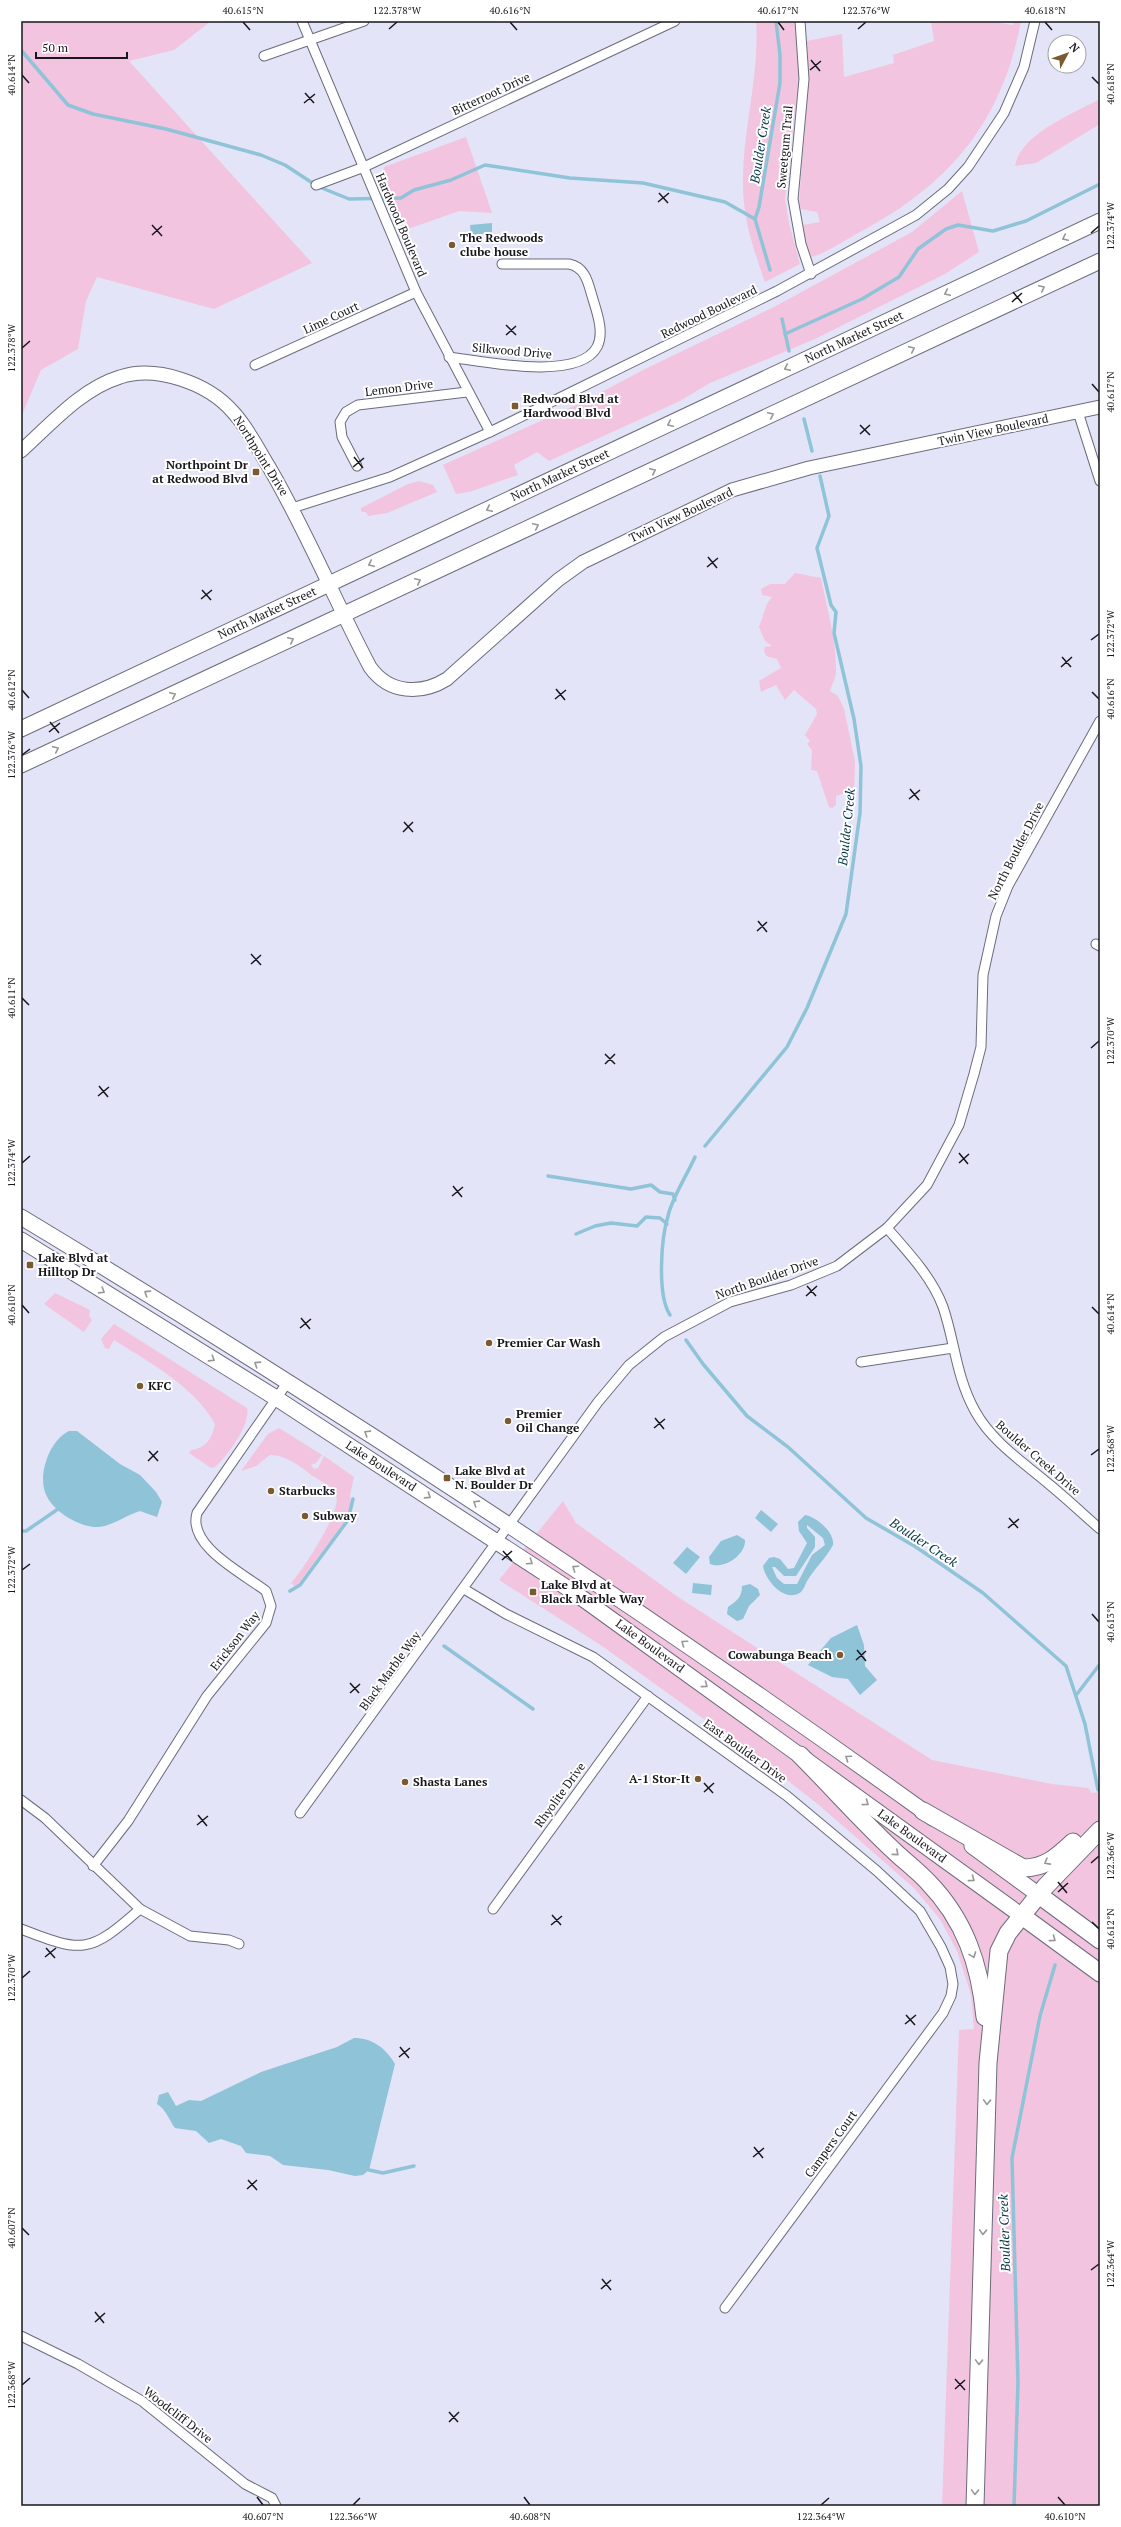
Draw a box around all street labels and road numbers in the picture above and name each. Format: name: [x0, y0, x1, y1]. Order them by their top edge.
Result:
street label: Bitterroot Drive: [449, 69, 532, 118]
street label: Sweetgum Trail: [773, 105, 796, 189]
street label: Hardwood Boulevard: [373, 171, 430, 279]
street label: Redwood Boulevard: [658, 282, 760, 341]
street label: Lime Court: [301, 298, 361, 337]
street label: North Market Street: [802, 307, 906, 366]
street label: Silkwood Drive: [472, 340, 552, 361]
street label: Lemon Drive: [364, 376, 434, 399]
street label: Twin View Boulevard: [936, 410, 1050, 449]
street label: Northpoint Drive: [231, 413, 292, 499]
street label: North Market Street: [508, 445, 612, 504]
street label: Twin View Boulevard: [627, 484, 735, 545]
street label: North Market Street: [215, 583, 319, 642]
street label: North Boulder Drive: [984, 799, 1047, 902]
street label: North Boulder Drive: [713, 1253, 820, 1302]
street label: Boulder Creek Drive: [993, 1417, 1084, 1498]
street label: Lake Boulevard: [343, 1437, 420, 1494]
street label: Erickson Way: [207, 1607, 263, 1673]
street label: Lake Boulevard: [613, 1616, 688, 1676]
street label: Black Marble Way: [356, 1627, 424, 1713]
street label: East Boulder Drive: [701, 1715, 790, 1786]
street label: Rhyolite Drive: [531, 1759, 588, 1830]
street label: Lake Boulevard: [875, 1806, 950, 1866]
street label: Campers Court: [801, 2107, 860, 2180]
street label: Woodcliff Drive: [141, 2383, 216, 2446]

